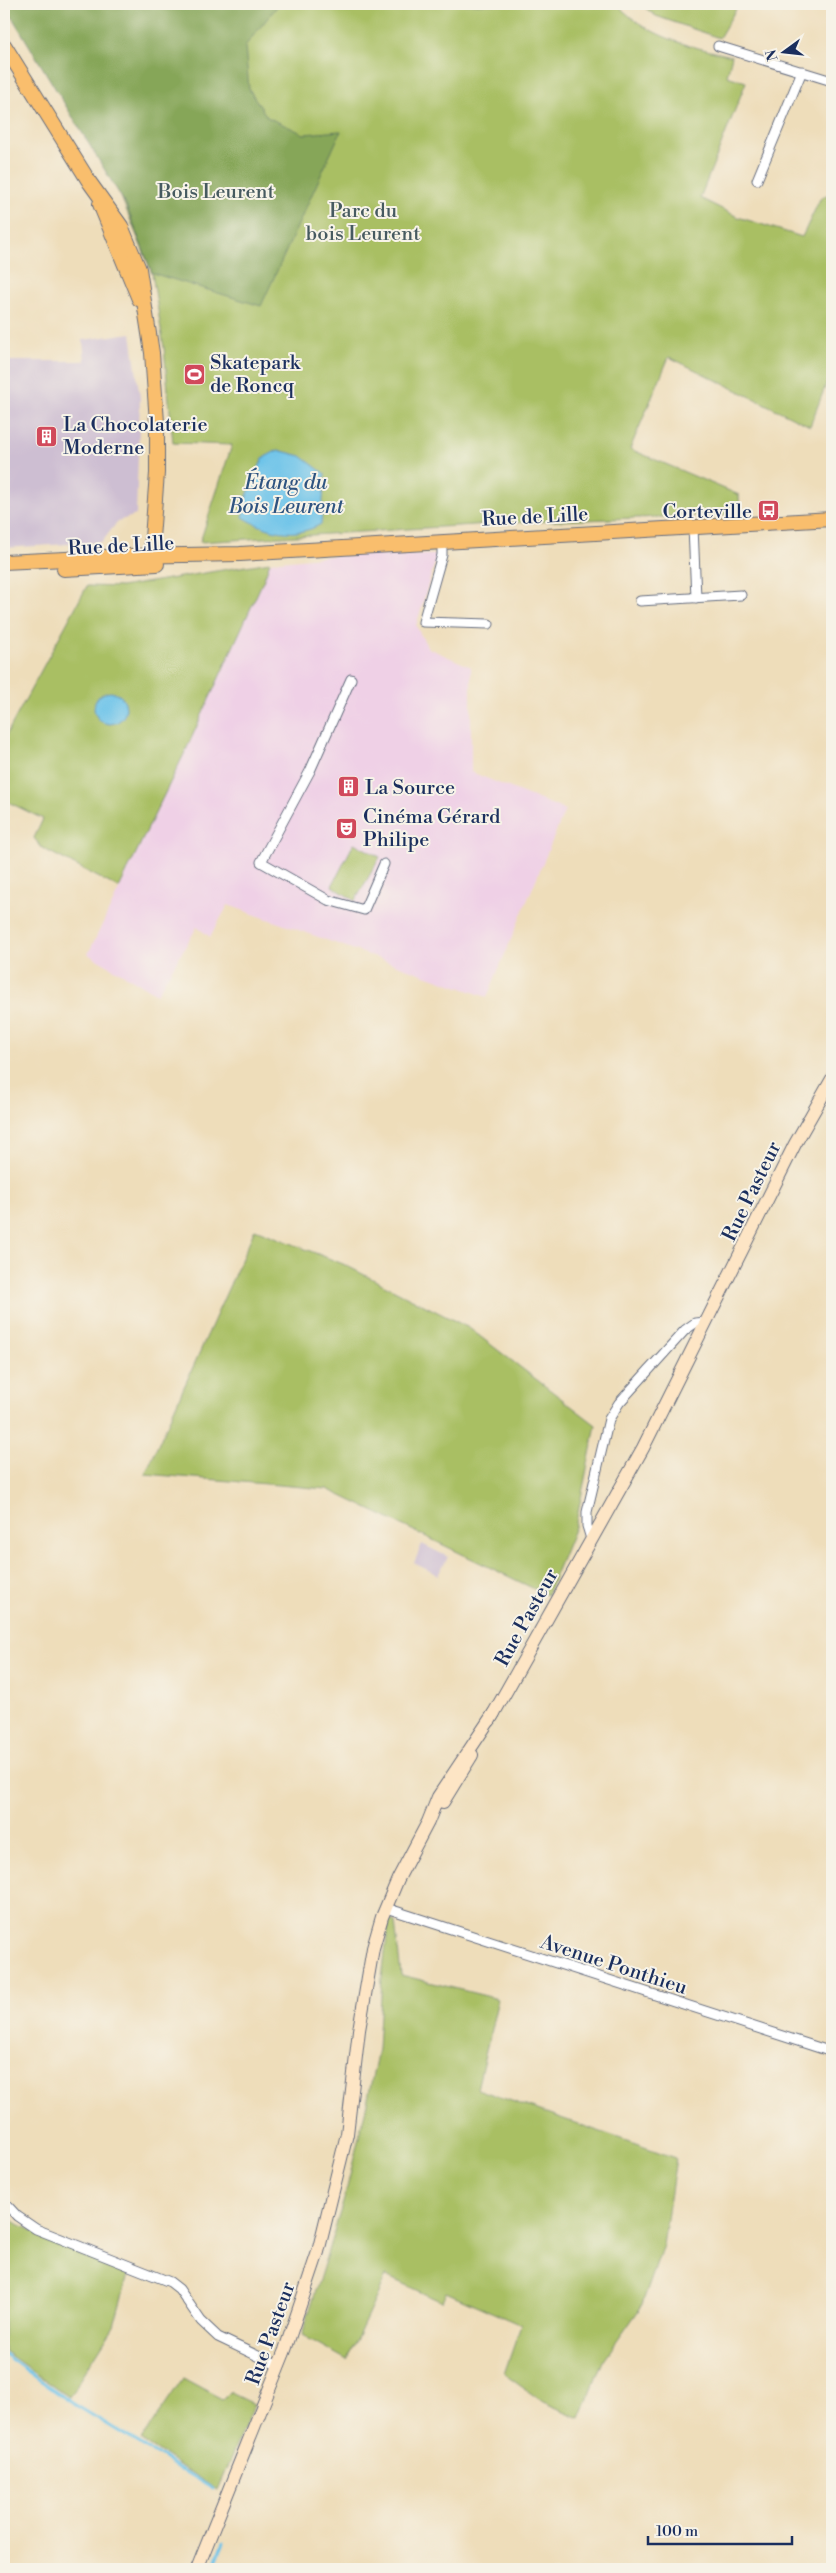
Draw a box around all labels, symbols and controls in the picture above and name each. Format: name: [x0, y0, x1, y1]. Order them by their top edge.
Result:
north arrow: [758, 28, 808, 78]
text: N: [762, 47, 783, 63]
park label: Bois Leurent: [156, 180, 275, 205]
park label: Parc du bois Leurent: [306, 199, 420, 247]
place label: Skatepark de Roncq: [210, 351, 302, 399]
sports icon: Skatepark de Roncq: [182, 362, 206, 386]
place label: La Chocolaterie Moderne: [63, 413, 208, 461]
building icon: La Chocolaterie Moderne: [35, 424, 59, 448]
water label: Étang du Bois Leurent: [227, 467, 345, 520]
bus stop icon: Corteville: [756, 499, 780, 523]
place label: Corteville: [662, 500, 752, 525]
street label: Rue de Lille: [481, 502, 589, 533]
street label: Rue de Lille: [67, 531, 175, 562]
building icon: La Source: [337, 775, 361, 799]
place label: La Source: [365, 776, 455, 801]
place label: Cinéma Gérard Philipe: [363, 805, 501, 853]
theatre icon: Cinéma Gérard Philipe: [335, 816, 359, 840]
street label: Rue Pasteur: [717, 1137, 787, 1246]
street label: Rue Pasteur: [490, 1564, 565, 1671]
street label: Avenue Ponthieu: [536, 1930, 691, 2001]
street label: Rue Pasteur: [241, 2278, 302, 2389]
scale bar: [648, 2513, 792, 2545]
text: 100 m: [656, 2522, 698, 2541]

